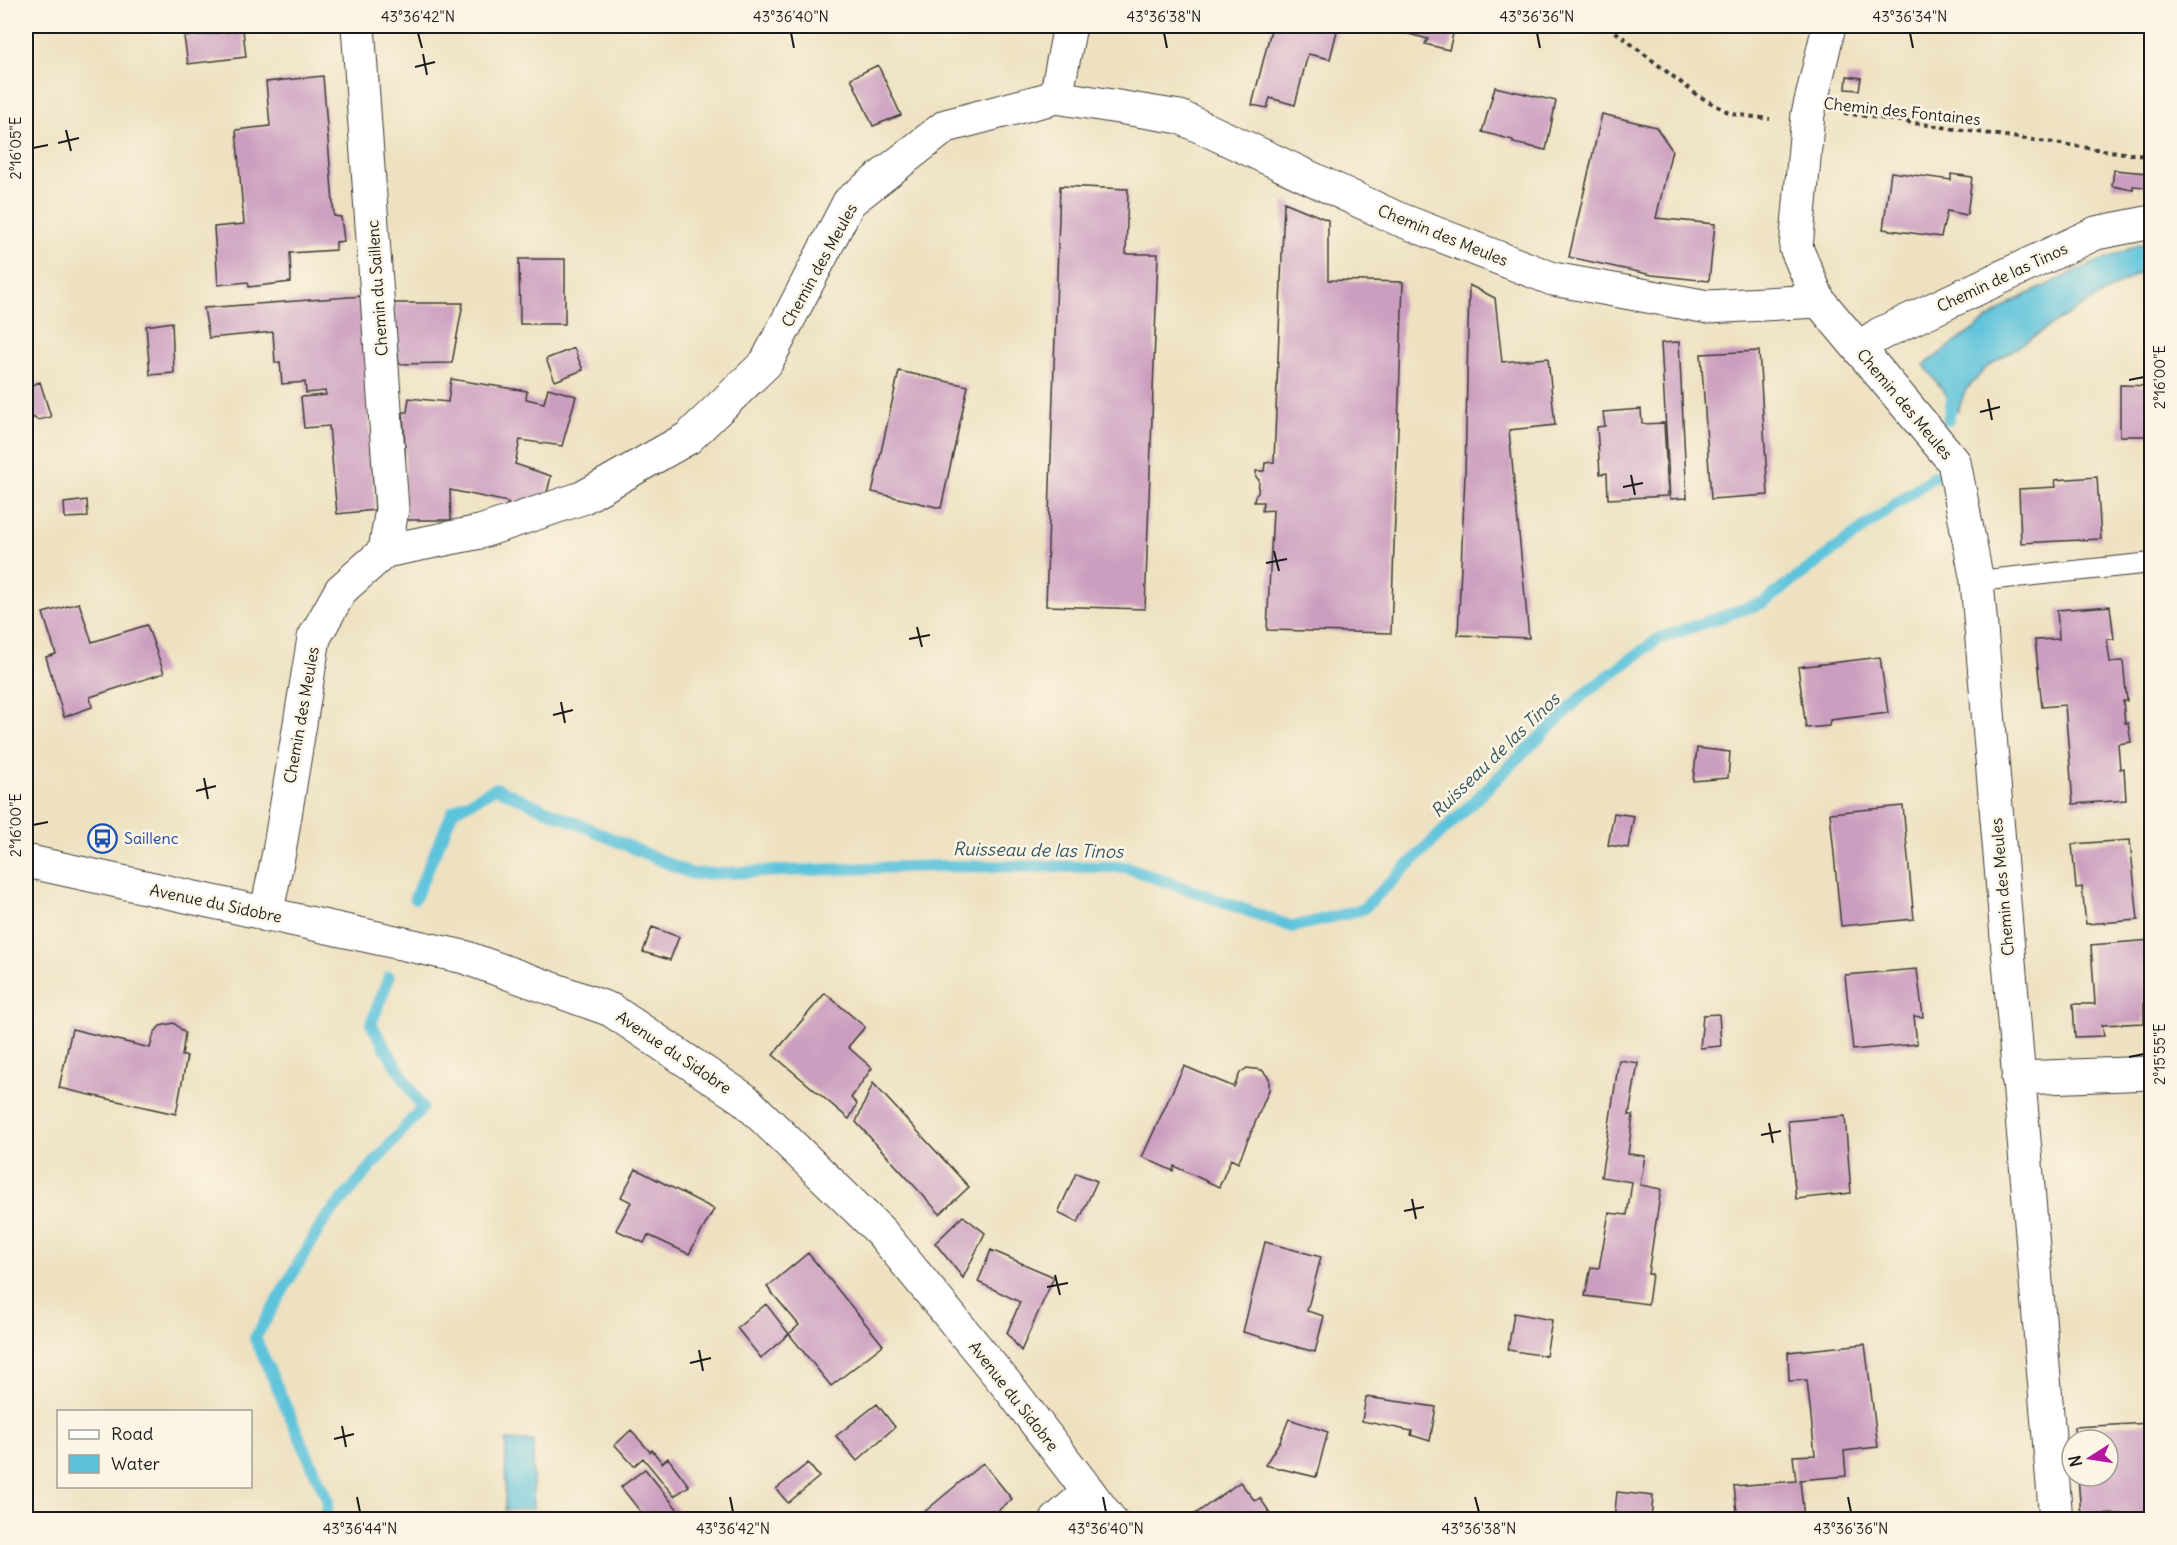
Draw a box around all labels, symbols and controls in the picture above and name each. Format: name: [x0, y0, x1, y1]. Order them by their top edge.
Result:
text: 43°36'42"N: [381, 7, 455, 26]
text: 43°36'40"N: [753, 7, 829, 26]
text: 43°36'38"N: [1127, 7, 1201, 26]
text: 43°36'36"N: [1500, 7, 1574, 26]
text: 43°36'34"N: [1873, 7, 1947, 26]
street label: Chemin des Fontaines: [1822, 93, 1982, 129]
text: 2°16'05"E: [6, 116, 25, 180]
street label: Chemin des Meules: [777, 200, 861, 330]
street label: Chemin des Meules: [1375, 200, 1511, 270]
street label: Chemin du Saillenc: [362, 219, 392, 357]
street label: Chemin de las Tinos: [1933, 238, 2071, 316]
street label: Chemin des Meules: [1853, 345, 1957, 463]
text: 2°16'00"E: [2150, 345, 2169, 409]
street label: Chemin des Meules: [279, 645, 323, 785]
water label: Ruisseau de las Tinos: [1426, 686, 1566, 822]
text: 2°16'00"E: [6, 793, 25, 857]
street label: Chemin des Meules: [1986, 817, 2018, 957]
bus stop icon: Saillenc: [87, 822, 119, 854]
place label: Saillenc: [124, 828, 179, 848]
water label: Ruisseau de las Tinos: [953, 837, 1125, 863]
street label: Avenue du Sidobre: [148, 879, 284, 927]
street label: Avenue du Sidobre: [613, 1006, 735, 1098]
text: 2°15'55"E: [2150, 1023, 2169, 1085]
street label: Avenue du Sidobre: [965, 1337, 1063, 1455]
legend: [57, 1410, 252, 1488]
text: Road: [111, 1422, 154, 1445]
north arrow: [2060, 1428, 2120, 1488]
text: Water: [111, 1452, 161, 1475]
text: N: [2064, 1454, 2086, 1469]
text: 43°36'44"N: [323, 1519, 397, 1538]
text: 43°36'42"N: [696, 1519, 770, 1538]
text: 43°36'40"N: [1068, 1519, 1144, 1538]
text: 43°36'38"N: [1442, 1519, 1516, 1538]
text: 43°36'36"N: [1814, 1519, 1888, 1538]

